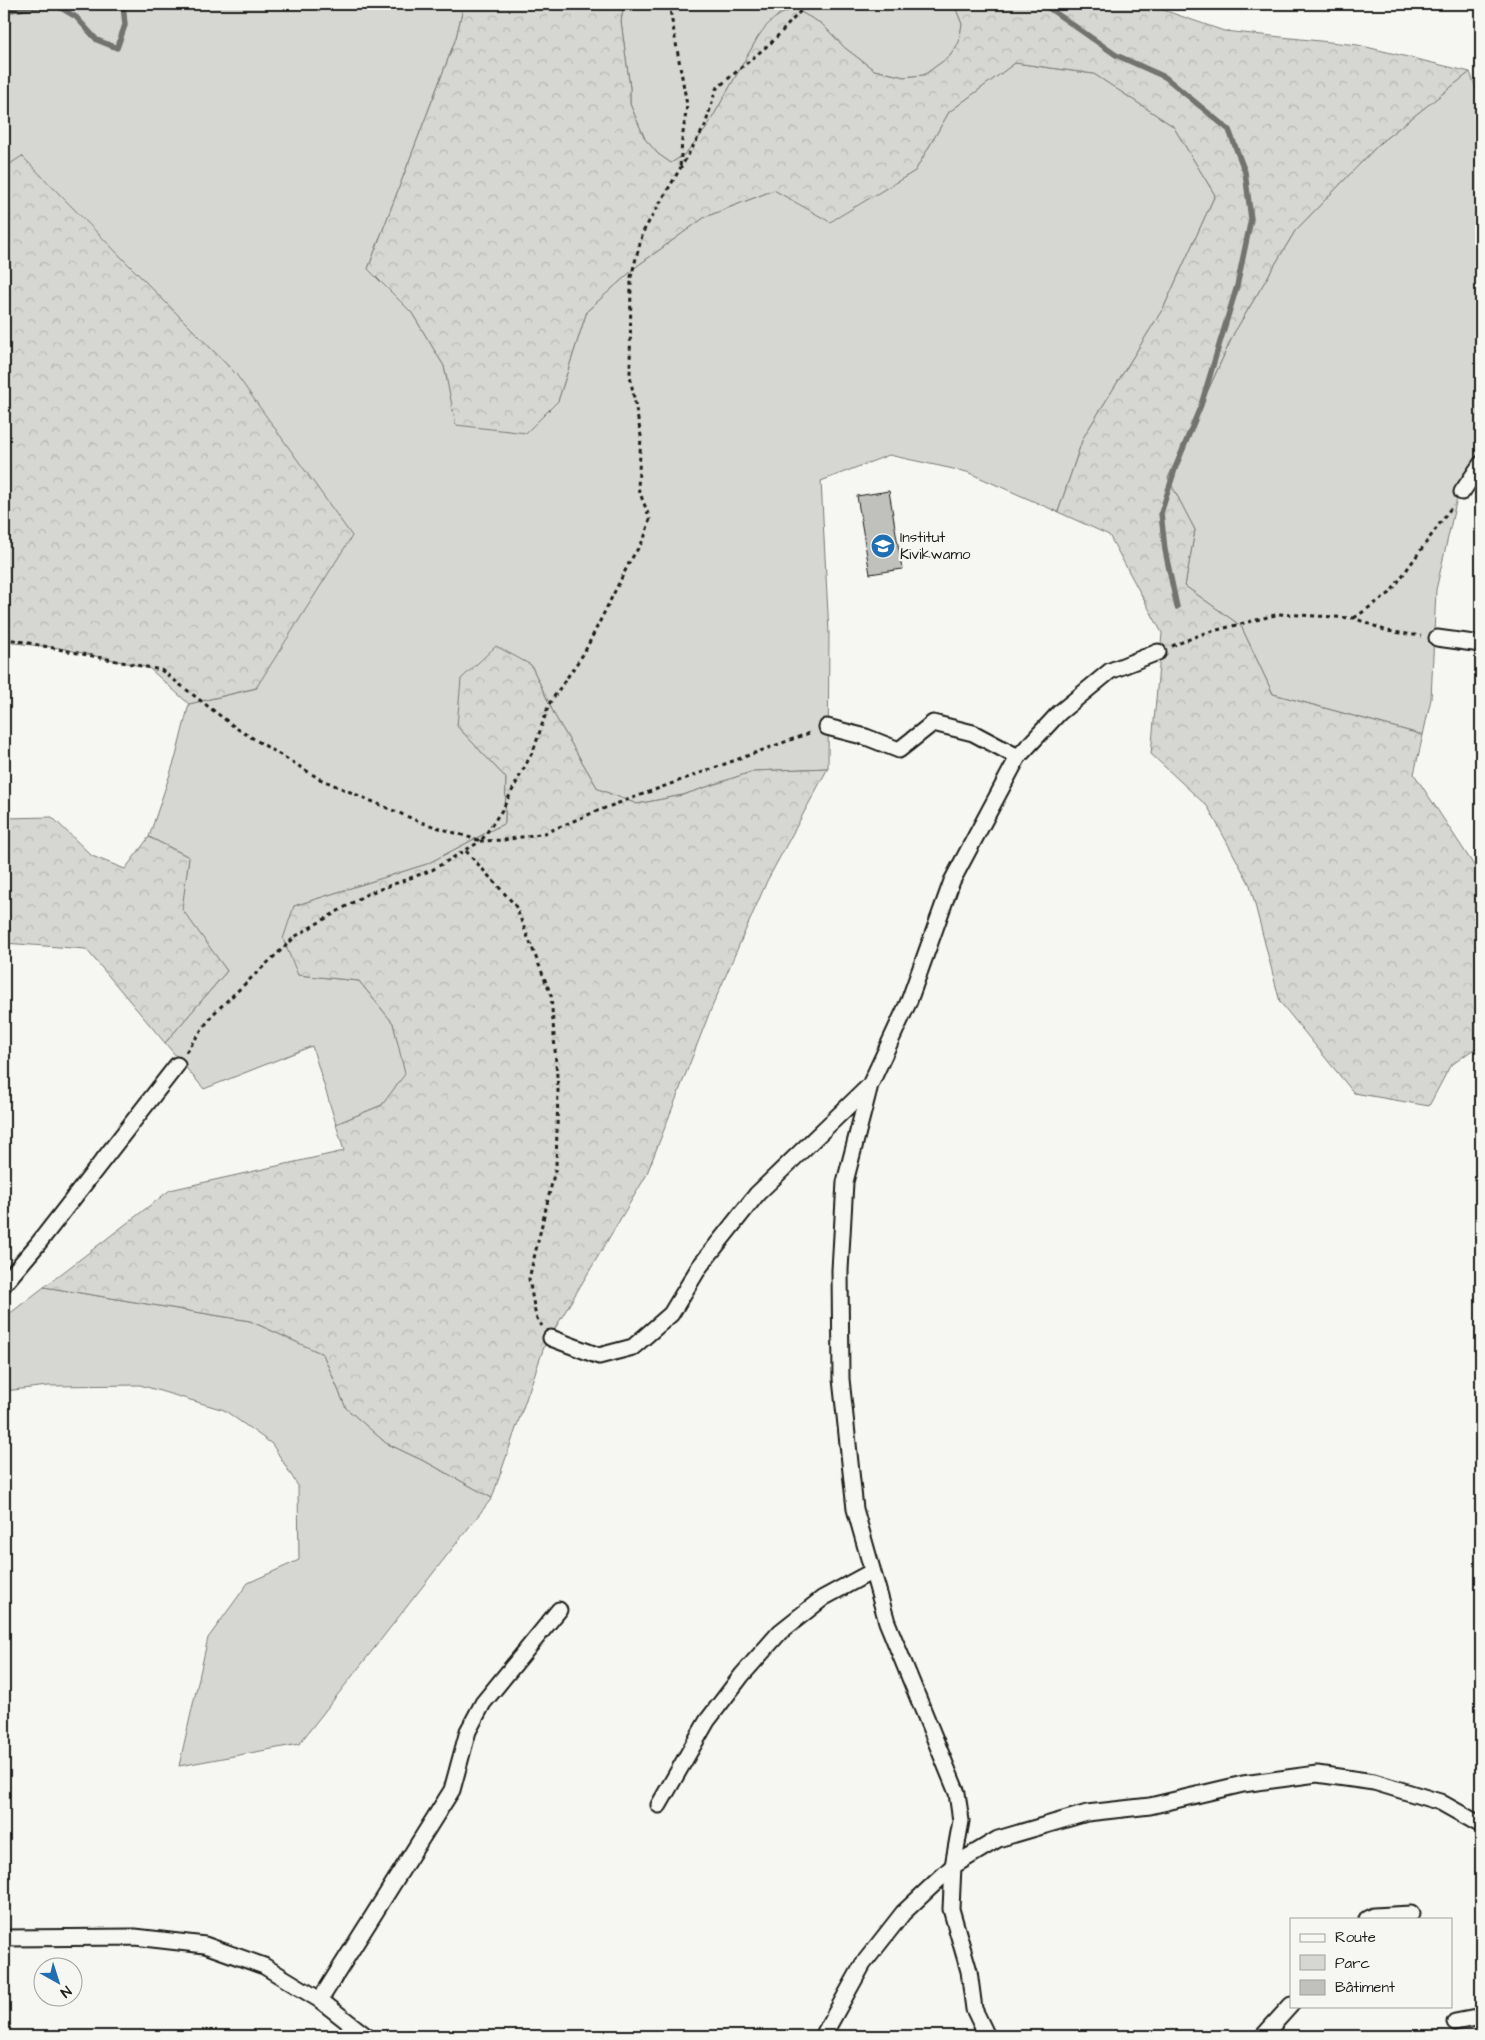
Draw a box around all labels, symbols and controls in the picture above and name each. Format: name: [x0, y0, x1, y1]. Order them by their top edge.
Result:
place label: Institut Kivikwamo: [900, 527, 971, 565]
school or university icon: Institut Kivikwamo: [870, 533, 896, 559]
legend: [1290, 1918, 1452, 2008]
text: Route: [1335, 1927, 1376, 1948]
text: Parc: [1335, 1953, 1370, 1974]
north arrow: [32, 1958, 82, 2008]
text: Bâtiment: [1335, 1977, 1395, 1998]
text: N: [56, 1981, 75, 2002]

